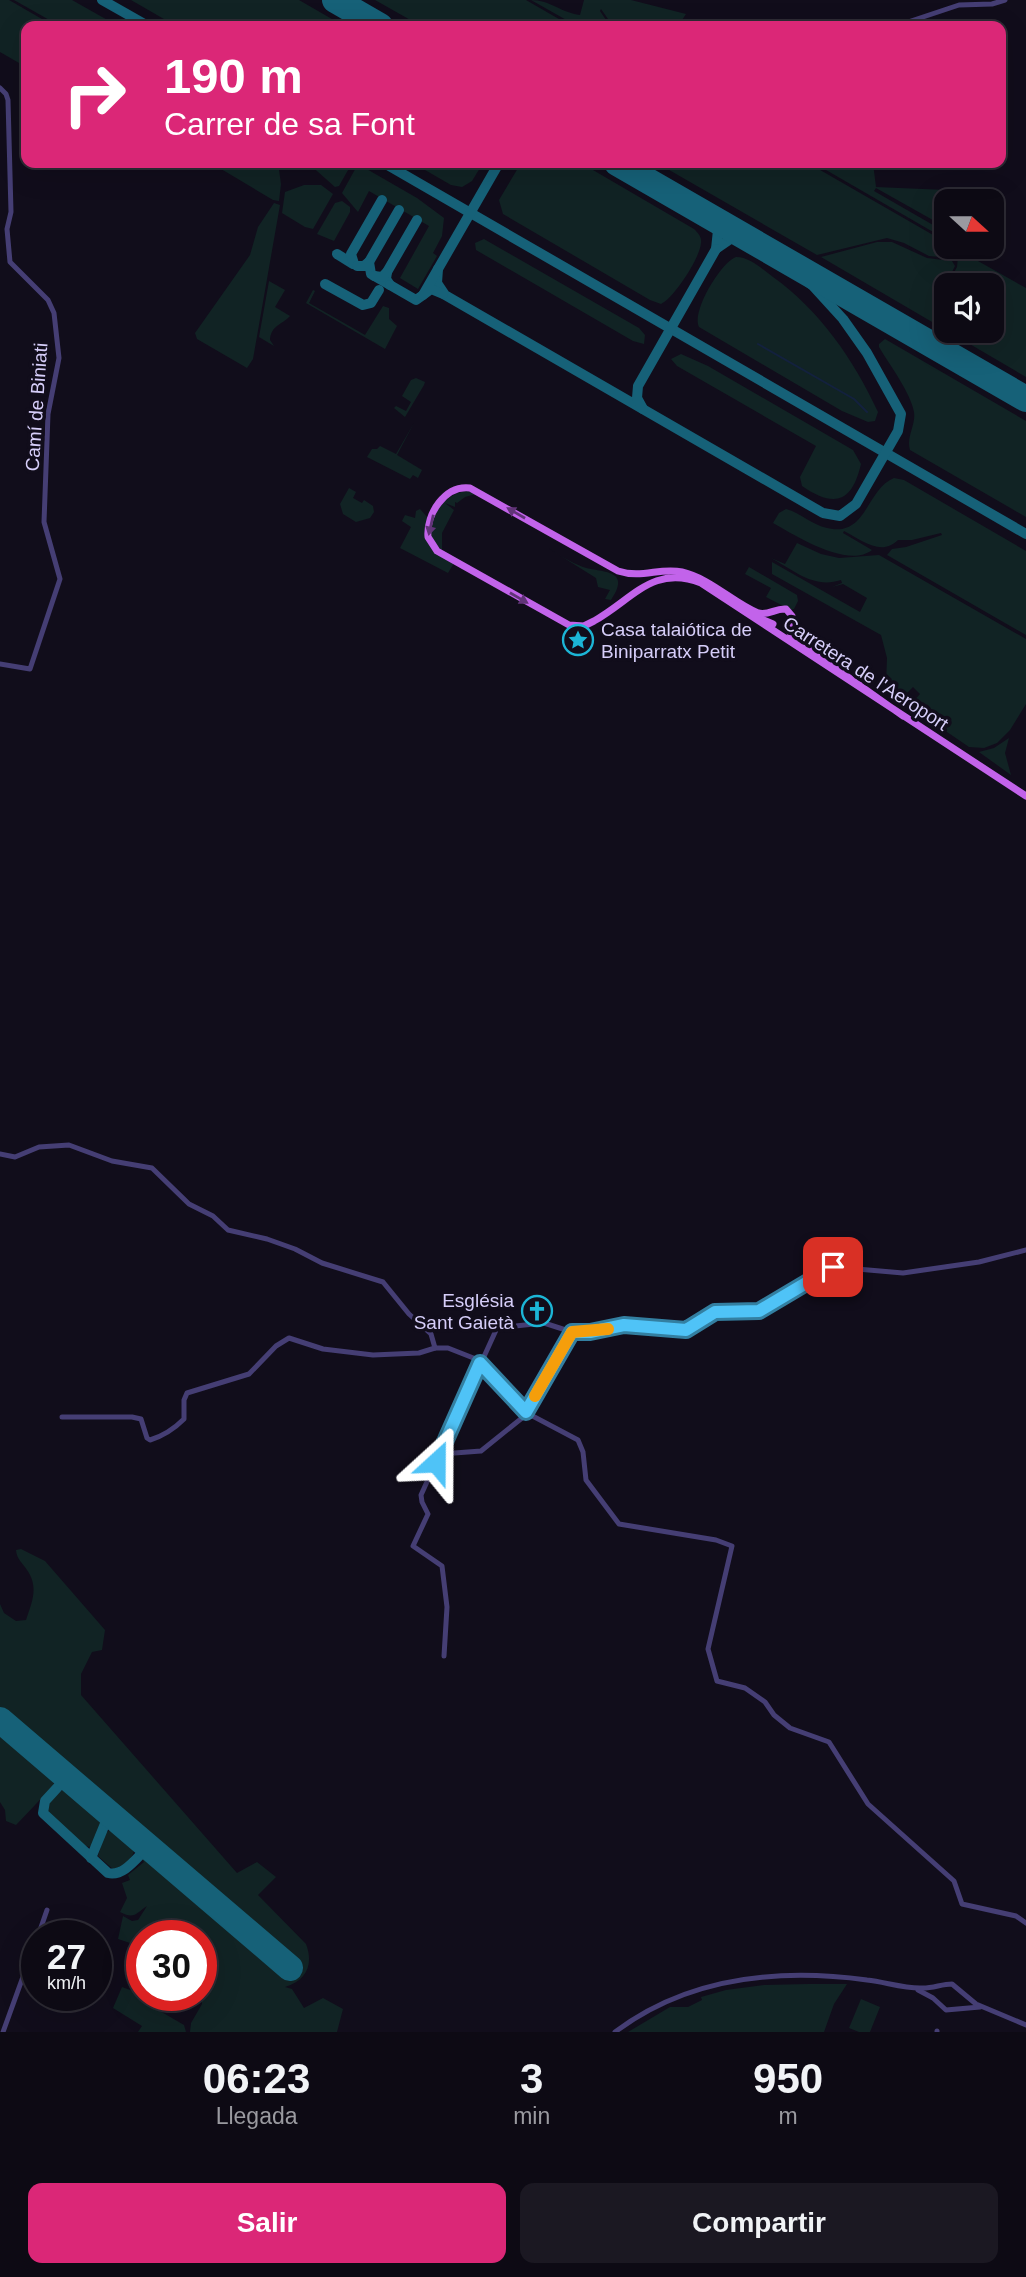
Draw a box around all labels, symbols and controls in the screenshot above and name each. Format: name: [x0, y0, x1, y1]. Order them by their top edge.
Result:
icon: right: [49, 49, 140, 140]
text: 190 m: [164, 49, 303, 103]
text: Carrer de sa Font: [164, 106, 415, 142]
north arrow: [934, 189, 1004, 259]
map controls: [934, 189, 1004, 343]
button: sound: [934, 273, 1004, 343]
street label: Camí de Biniati: [22, 342, 51, 472]
one-way arrow: [506, 507, 526, 519]
one-way arrow: [425, 514, 436, 536]
one-way arrow: [510, 592, 529, 604]
street label: Carretera de l'Aeroport: [779, 612, 953, 735]
place label: Casa talaiótica de Biniparratx Petit: [601, 619, 752, 662]
place icon: Casa talaiótica de Biniparratx Petit: [561, 623, 595, 657]
pin: [803, 1237, 863, 1297]
icon: arrive: [814, 1248, 852, 1286]
place label: Església Sant Gaietà: [414, 1290, 514, 1333]
church icon: Església Sant Gaietà: [520, 1294, 554, 1328]
position arrow: [399, 1425, 473, 1499]
speed limit sign: 30: [126, 1920, 217, 2011]
text: 27: [47, 1937, 86, 1976]
text: km/h: [47, 1973, 86, 1993]
text: 06:23: [203, 2055, 310, 2102]
text: 3: [520, 2055, 543, 2102]
text: 950: [753, 2055, 823, 2102]
text: Llegada: [216, 2103, 298, 2129]
text: min: [513, 2103, 550, 2129]
text: m: [779, 2103, 798, 2129]
button: Salir: [28, 2183, 506, 2263]
button: Compartir: [520, 2183, 998, 2263]

